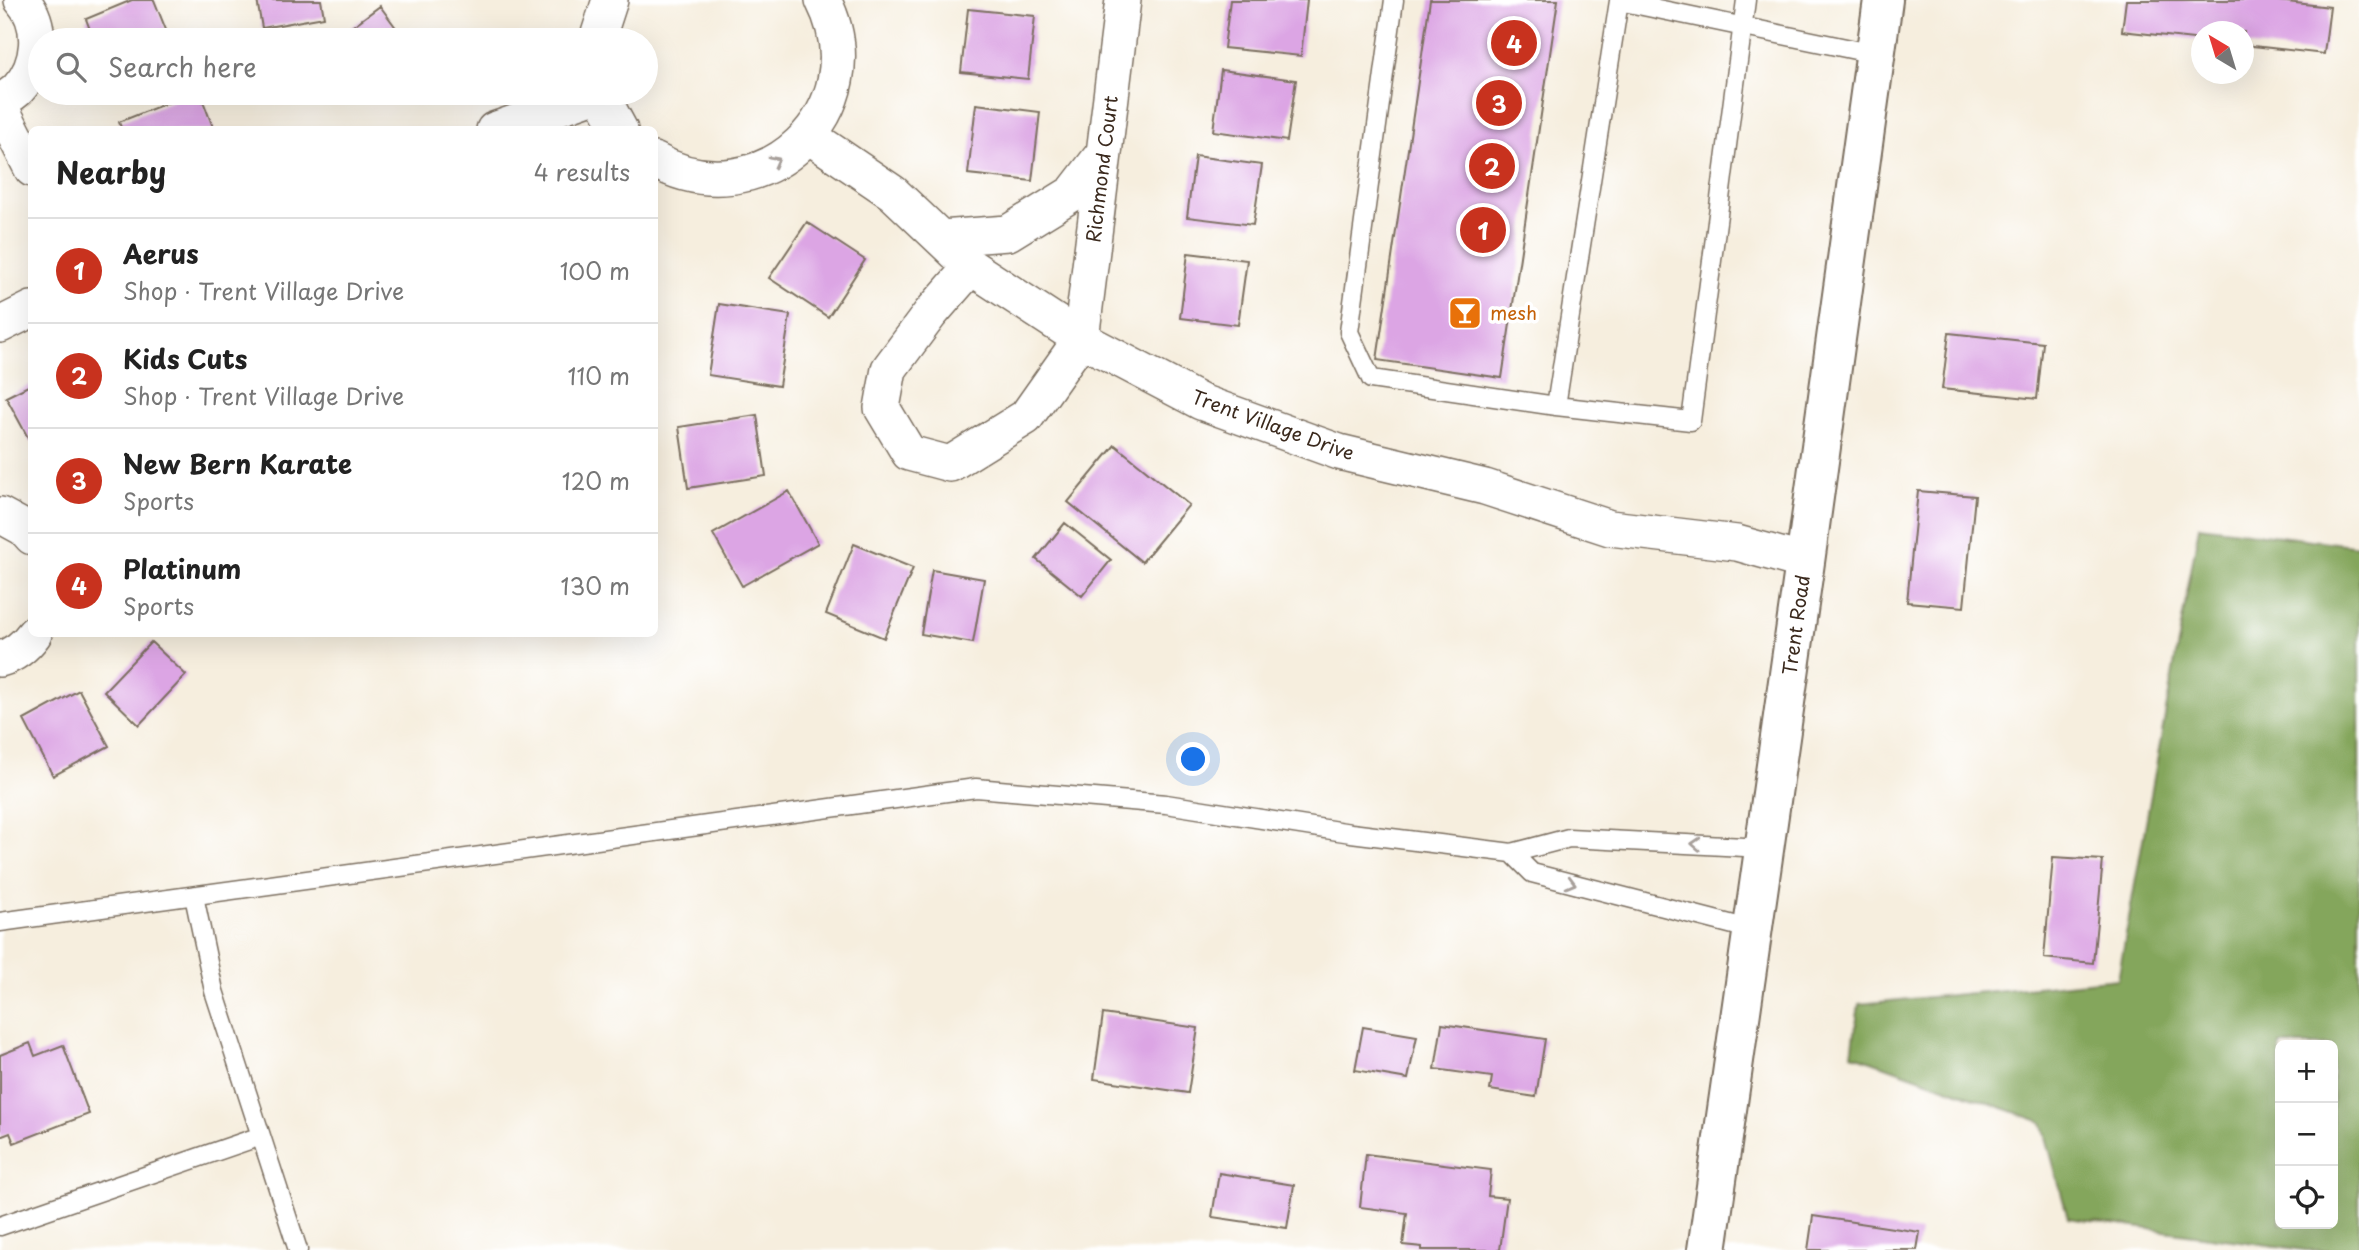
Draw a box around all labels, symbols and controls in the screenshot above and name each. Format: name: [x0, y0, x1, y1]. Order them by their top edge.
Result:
pin: 4: [1491, 17, 1537, 69]
north arrow: [2191, 21, 2254, 84]
search box: [28, 28, 658, 105]
text: Search here: [108, 47, 257, 86]
icon: search: [52, 48, 90, 86]
pin: 3: [1476, 77, 1522, 129]
street label: Richmond Court: [1078, 94, 1124, 244]
pin: 2: [1469, 140, 1515, 192]
text: Nearby: [56, 149, 166, 194]
text: 4 results: [534, 154, 630, 189]
one-way arrow: [768, 156, 780, 170]
pin: 1: [1460, 204, 1506, 256]
text: Aerus: [123, 234, 199, 273]
text: 1: [74, 253, 85, 288]
text: 100 m: [560, 253, 630, 288]
text: Shop · Trent Village Drive: [123, 273, 404, 308]
bar icon: mesh: [1446, 294, 1484, 332]
place label: mesh: [1490, 298, 1537, 326]
text: Kids Cuts: [123, 339, 248, 378]
text: 2: [71, 358, 87, 393]
text: 110 m: [568, 358, 630, 393]
text: Shop · Trent Village Drive: [123, 378, 404, 413]
street label: Trent Village Drive: [1188, 382, 1358, 466]
text: New Bern Karate: [123, 444, 352, 483]
text: 3: [71, 463, 87, 498]
text: 120 m: [562, 463, 630, 498]
text: Sports: [123, 483, 194, 518]
text: Platinum: [123, 549, 241, 588]
text: 4: [71, 568, 87, 603]
text: 130 m: [560, 568, 630, 603]
street label: Trent Road: [1774, 573, 1816, 677]
text: Sports: [123, 588, 194, 623]
your location: [1176, 742, 1210, 776]
one-way arrow: [1691, 837, 1702, 852]
one-way arrow: [1565, 875, 1577, 889]
map controls: [2275, 1040, 2338, 1229]
button: +: [2275, 1040, 2338, 1103]
button: −: [2275, 1103, 2338, 1166]
button: locate: [2275, 1166, 2338, 1229]

